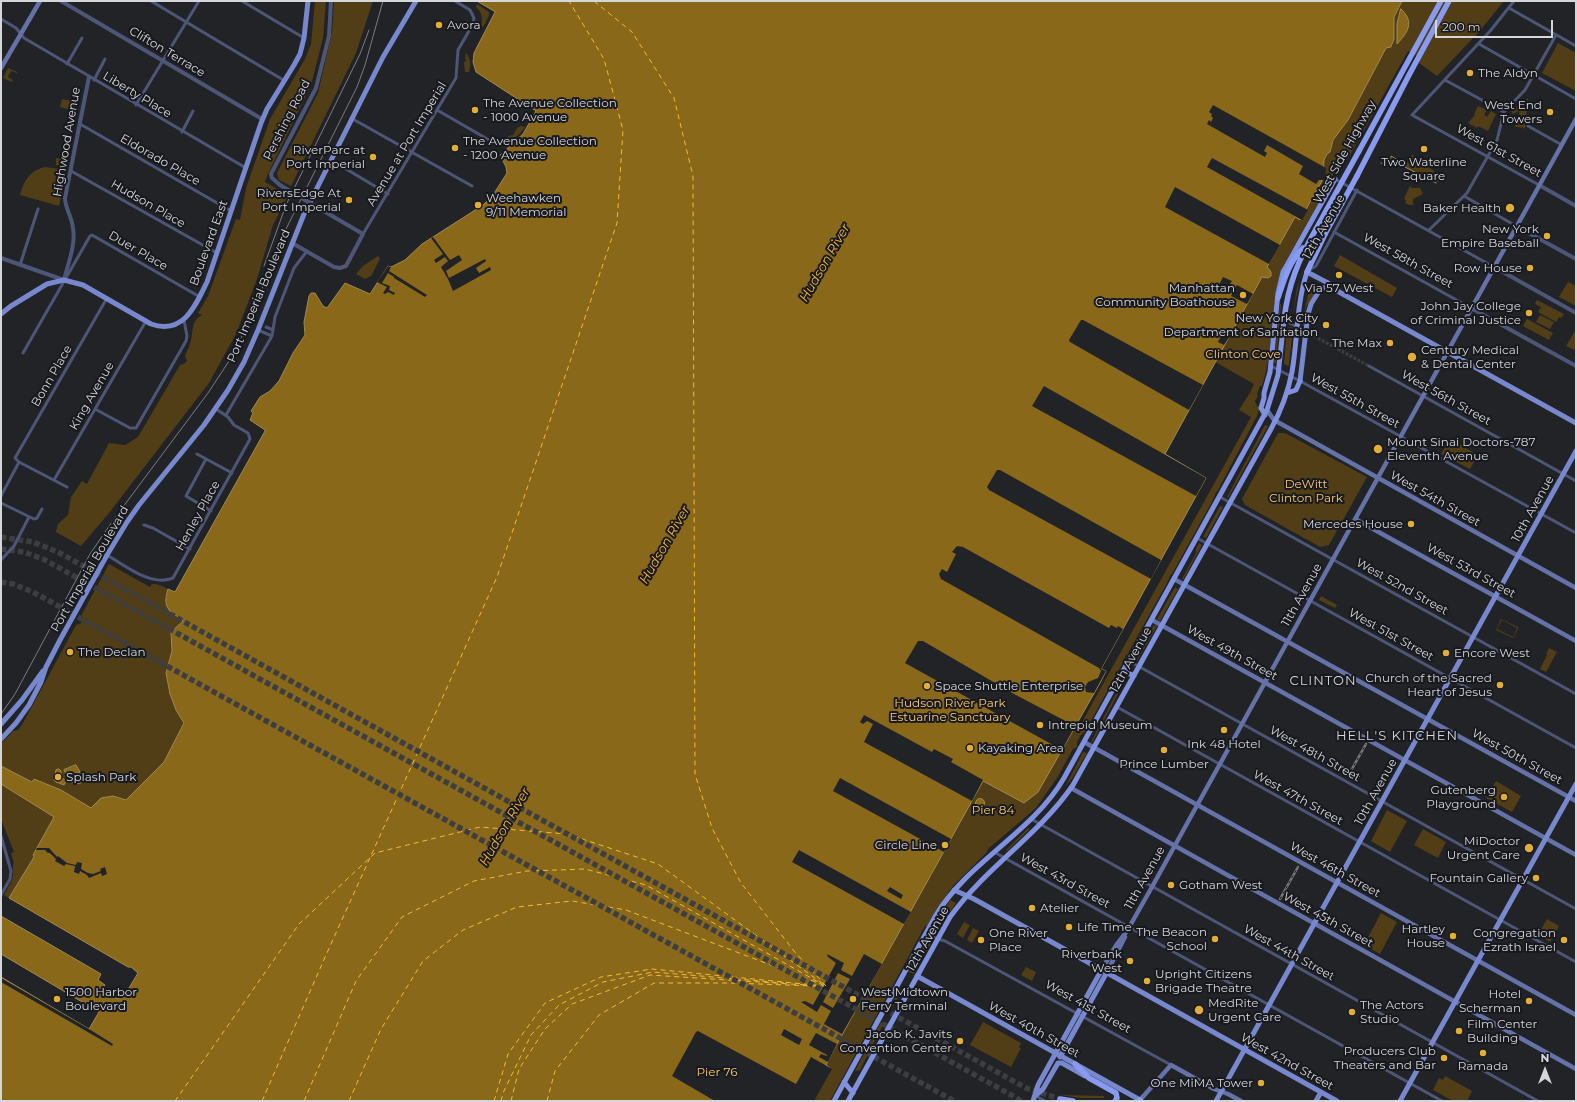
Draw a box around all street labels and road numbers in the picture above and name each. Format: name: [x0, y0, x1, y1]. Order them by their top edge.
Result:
street label: Clifton Terrace: [126, 24, 208, 80]
street label: Liberty Place: [100, 69, 174, 121]
street label: Pershing Road: [260, 77, 314, 163]
street label: Avenue at Port Imperial: [364, 79, 450, 209]
street label: Highwood Avenue: [50, 86, 84, 198]
street label: West Side Highway: [1311, 98, 1379, 206]
street label: West 61st Street: [1454, 122, 1544, 180]
street label: Eldorado Place: [117, 131, 203, 189]
street label: Hudson Place: [108, 177, 188, 231]
street label: 12th Avenue: [1300, 192, 1348, 262]
street label: Boulevard East: [187, 198, 231, 288]
street label: Port Imperial Boulevard: [224, 227, 294, 365]
street label: Duer Place: [106, 228, 170, 274]
street label: West 58th Street: [1360, 230, 1456, 292]
street label: Bonn Place: [29, 343, 75, 409]
street label: King Avenue: [67, 359, 117, 433]
street label: West 56th Street: [1399, 367, 1493, 429]
street label: West 55th Street: [1308, 371, 1402, 431]
street label: West 54th Street: [1387, 468, 1483, 530]
street label: 10th Avenue: [1509, 473, 1557, 545]
street label: Henley Place: [173, 478, 223, 554]
street label: Port Imperial Boulevard: [48, 503, 132, 635]
street label: West 53rd Street: [1424, 541, 1518, 601]
street label: West 52nd Street: [1353, 556, 1451, 618]
street label: 11th Avenue: [1279, 561, 1325, 629]
street label: West 51st Street: [1346, 606, 1436, 664]
street label: West 49th Street: [1184, 622, 1280, 684]
street label: 12th Avenue: [1107, 625, 1155, 695]
street label: West 48th Street: [1267, 723, 1363, 785]
street label: West 50th Street: [1469, 726, 1565, 788]
street label: 10th Avenue: [1352, 756, 1400, 828]
street label: West 47th Street: [1251, 767, 1345, 829]
street label: West 46th Street: [1287, 839, 1383, 901]
street label: 11th Avenue: [1122, 844, 1168, 912]
street label: West 43rd Street: [1018, 850, 1112, 912]
street label: West 45th Street: [1280, 889, 1376, 951]
street label: 12th Avenue: [904, 904, 952, 974]
street label: West 44th Street: [1241, 922, 1337, 984]
street label: West 41st Street: [1043, 977, 1133, 1037]
street label: West 40th Street: [986, 999, 1082, 1061]
street label: West 42nd Street: [1238, 1030, 1336, 1094]

